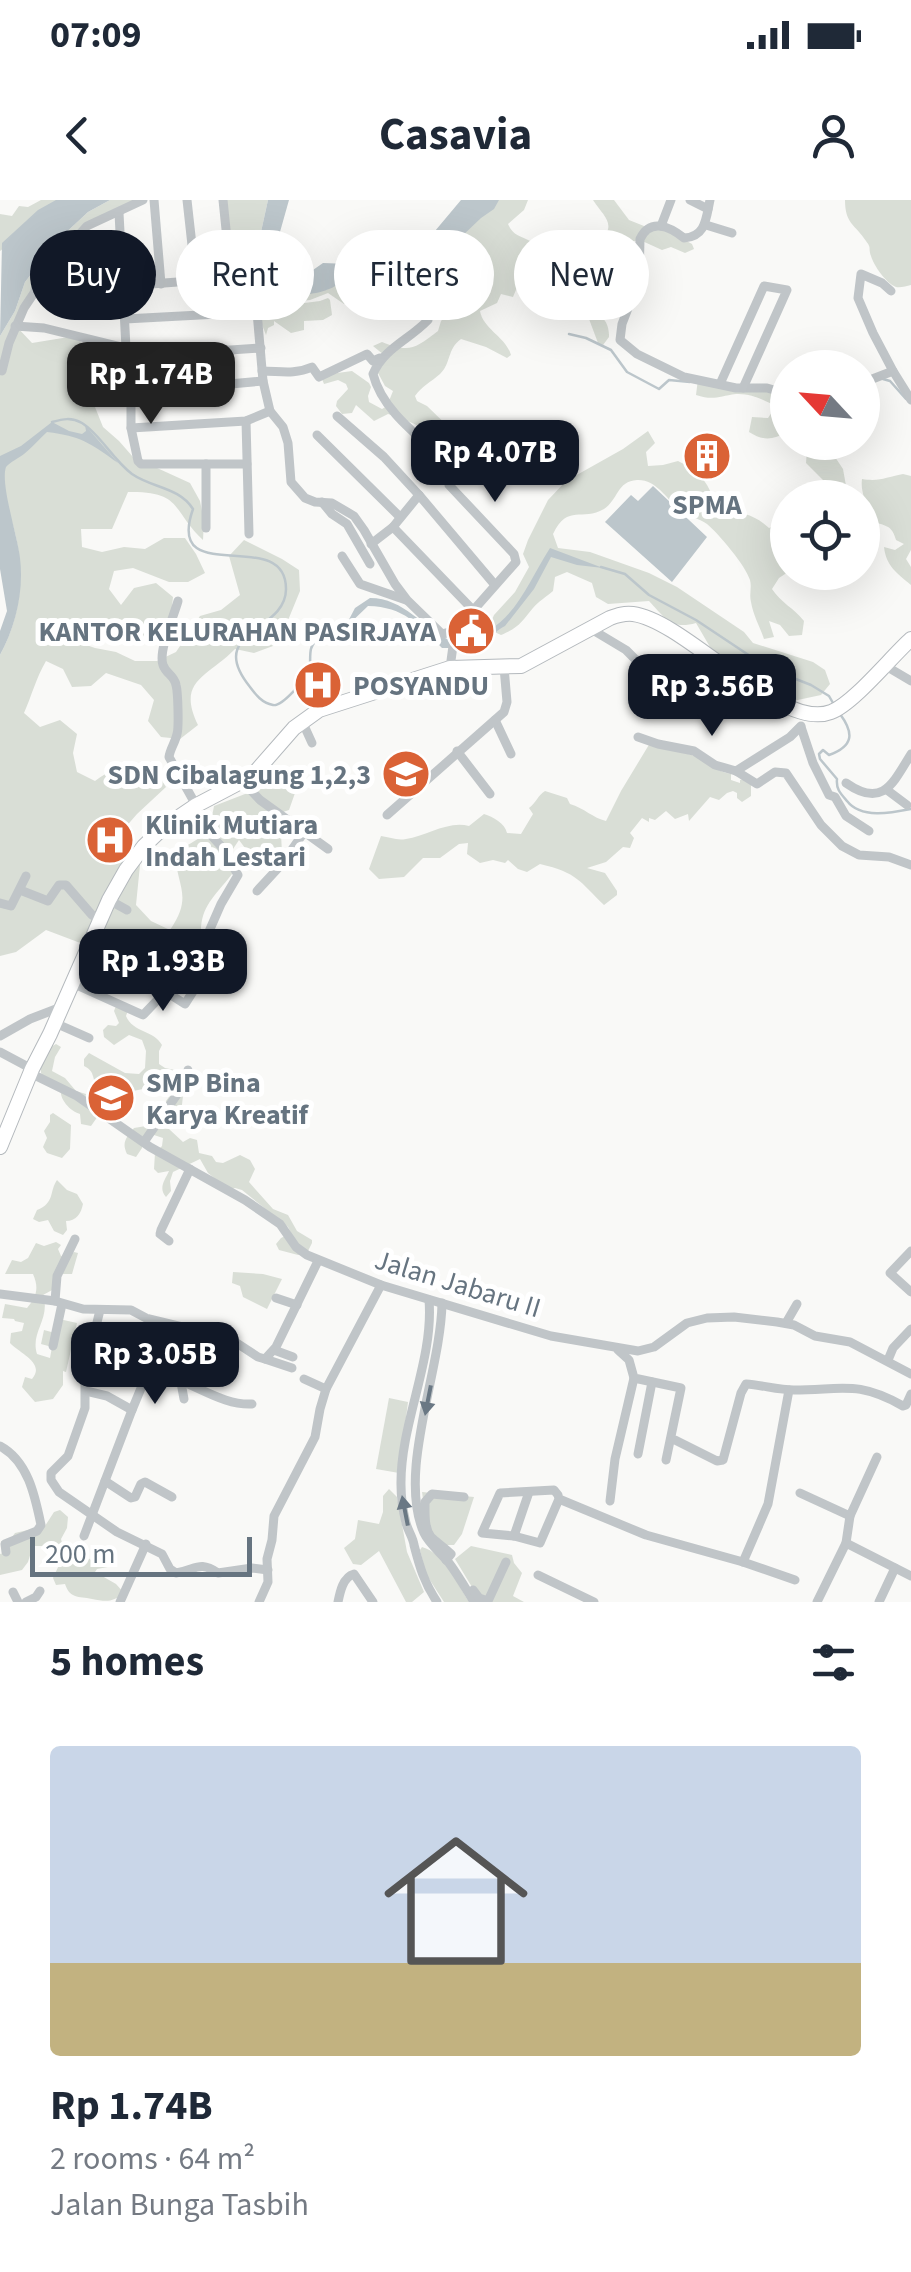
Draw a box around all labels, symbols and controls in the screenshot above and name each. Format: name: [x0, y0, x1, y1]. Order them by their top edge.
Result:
text: 07:09: [50, 8, 142, 62]
text: Casavia: [379, 103, 532, 167]
icon: back: [50, 108, 105, 163]
icon: person: [806, 108, 861, 163]
chip: Buy: [30, 230, 156, 320]
chip: Rent: [176, 230, 314, 320]
chip: Filters: [334, 230, 494, 320]
chip: New: [514, 230, 649, 320]
pin: Rp 1.74B: [48, 342, 254, 427]
north arrow: [770, 350, 880, 460]
map controls: [770, 350, 880, 590]
text: Rp 1.74B: [89, 351, 213, 397]
pin: Rp 4.07B: [392, 420, 598, 505]
text: Rp 4.07B: [433, 429, 557, 475]
building icon: SPMA: [681, 430, 733, 482]
button: locate: [770, 480, 880, 590]
place label: SPMA: [672, 485, 743, 525]
public building icon: KANTOR KELURAHAN PASIRJAYA: [445, 605, 497, 657]
place label: KANTOR KELURAHAN PASIRJAYA: [39, 612, 437, 652]
pin: Rp 3.56B: [609, 654, 815, 739]
hospital icon: POSYANDU: [292, 659, 344, 711]
text: Rp 3.56B: [650, 663, 774, 709]
place label: POSYANDU: [353, 666, 489, 706]
school or university icon: SDN Cibalagung 1,2,3: [380, 748, 432, 800]
place label: SDN Cibalagung 1,2,3: [108, 755, 371, 795]
place label: Klinik Mutiara Indah Lestari: [145, 805, 318, 877]
hospital icon: Klinik Mutiara Indah Lestari: [84, 814, 136, 866]
pin: Rp 1.93B: [60, 929, 266, 1014]
text: Rp 1.93B: [101, 938, 225, 984]
place label: SMP Bina Karya Kreatif: [146, 1063, 310, 1135]
school or university icon: SMP Bina Karya Kreatif: [85, 1072, 137, 1124]
street label: Jalan Jabaru II: [370, 1240, 546, 1328]
pin: Rp 3.05B: [52, 1322, 258, 1407]
text: Rp 3.05B: [93, 1331, 217, 1377]
one-way arrow: [419, 1384, 435, 1415]
one-way arrow: [397, 1495, 412, 1526]
scale bar: [30, 1532, 252, 1576]
text: 200 m: [45, 1534, 116, 1574]
text: 5 homes: [50, 1632, 204, 1692]
icon: filters: [806, 1635, 861, 1690]
icon: home: [366, 1811, 546, 1991]
text: Rp 1.74B: [50, 2076, 213, 2136]
text: 2 rooms · 64 m²: [50, 2136, 255, 2182]
text: Jalan Bunga Tasbih: [50, 2182, 309, 2228]

